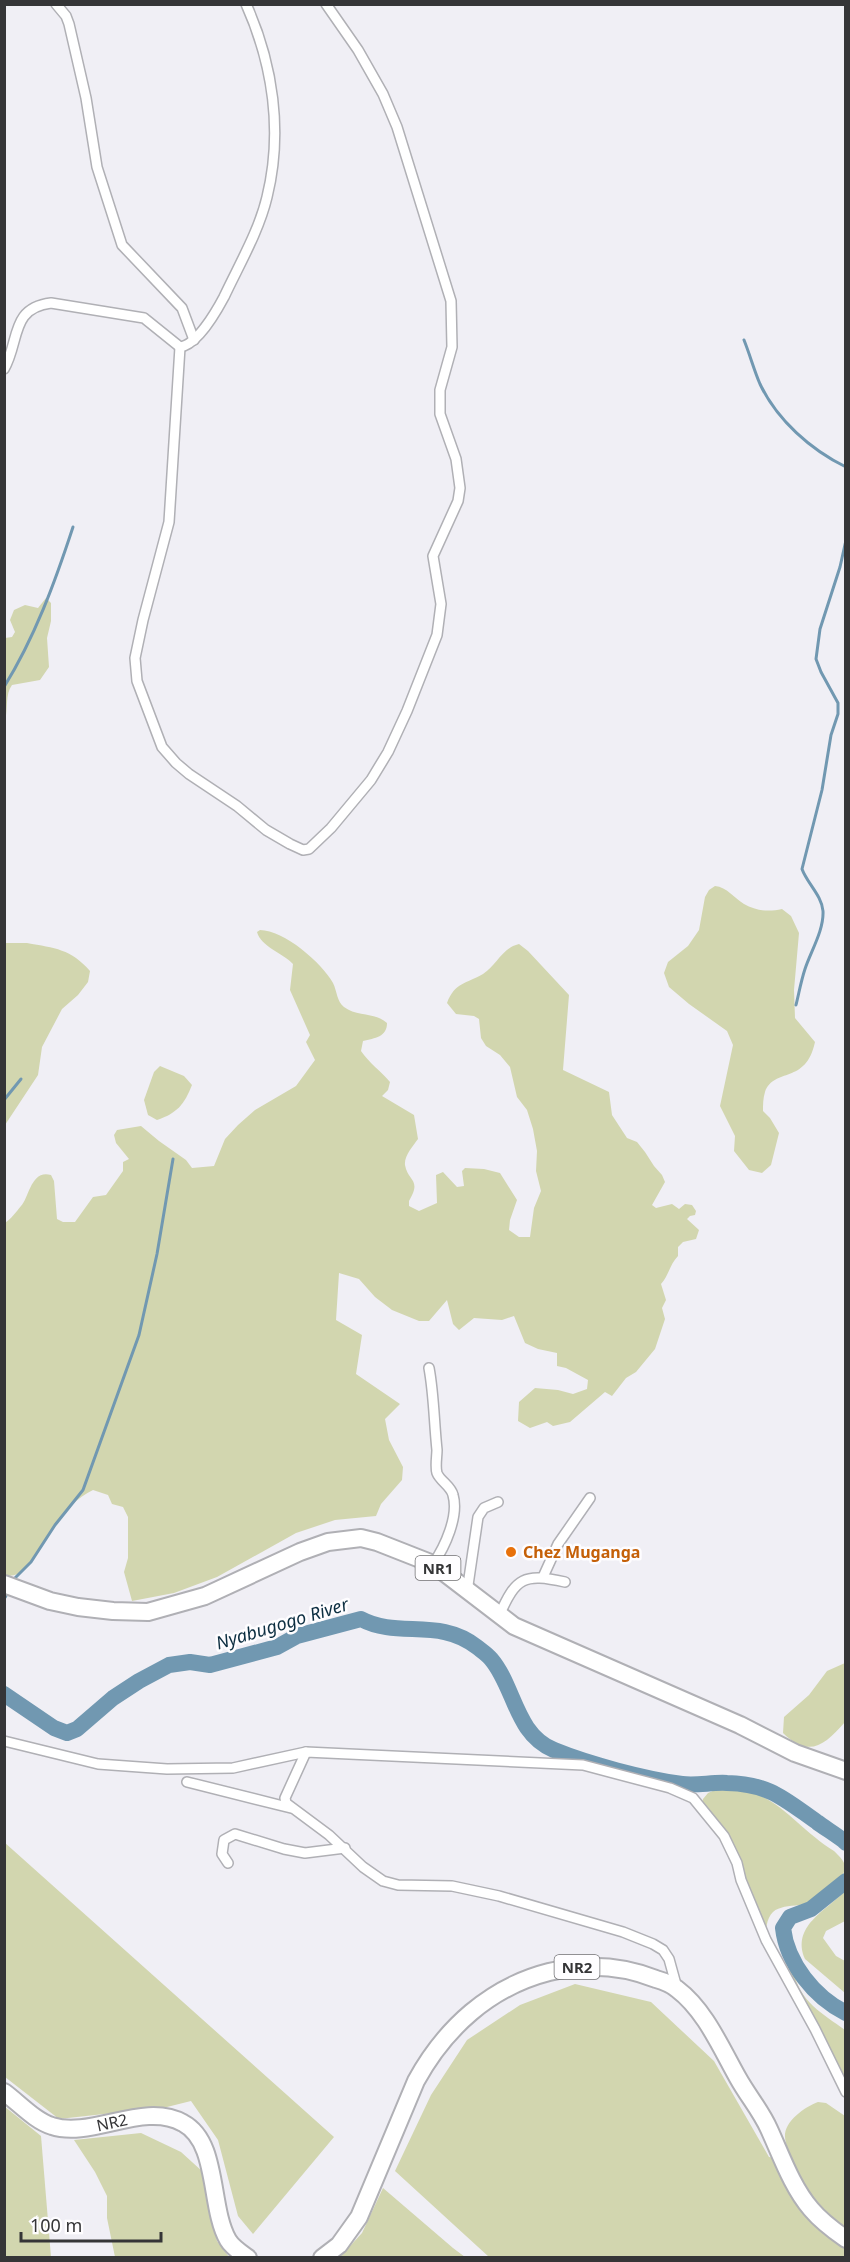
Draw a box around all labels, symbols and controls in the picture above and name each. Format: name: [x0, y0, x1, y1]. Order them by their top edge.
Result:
place label: Chez Muganga: [523, 1541, 640, 1563]
marker: Chez Muganga: [504, 1545, 518, 1559]
road number: NR1: [416, 1556, 460, 1580]
water label: Nyabugogo River: [213, 1591, 352, 1655]
road number: NR2: [554, 1955, 600, 1979]
street label: NR2: [94, 2108, 130, 2137]
scale bar: [21, 2205, 160, 2243]
text: 100 m: [30, 2213, 82, 2237]

